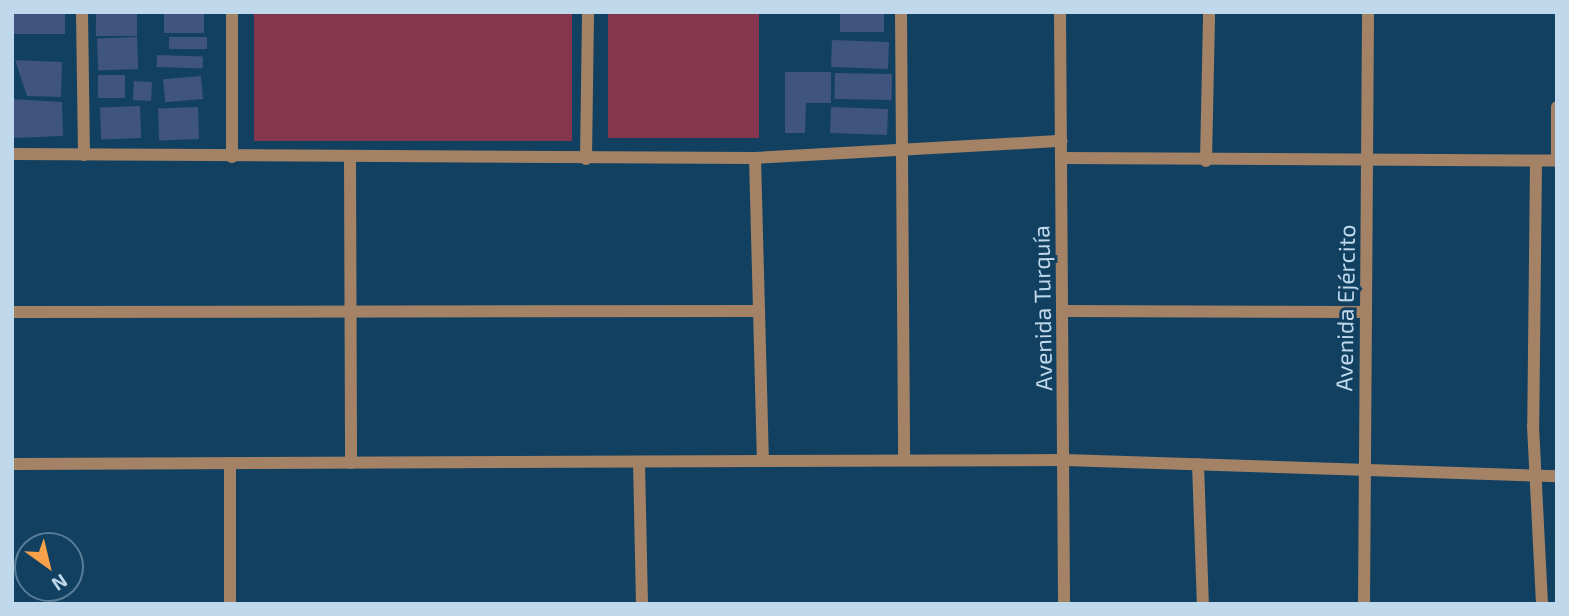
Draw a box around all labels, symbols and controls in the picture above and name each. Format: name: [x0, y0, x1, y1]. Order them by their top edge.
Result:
street label: Avenida Ejército: [1330, 224, 1360, 392]
street label: Avenida Turquía: [1027, 225, 1057, 391]
north arrow: [14, 532, 84, 602]
text: N: [48, 570, 72, 597]

